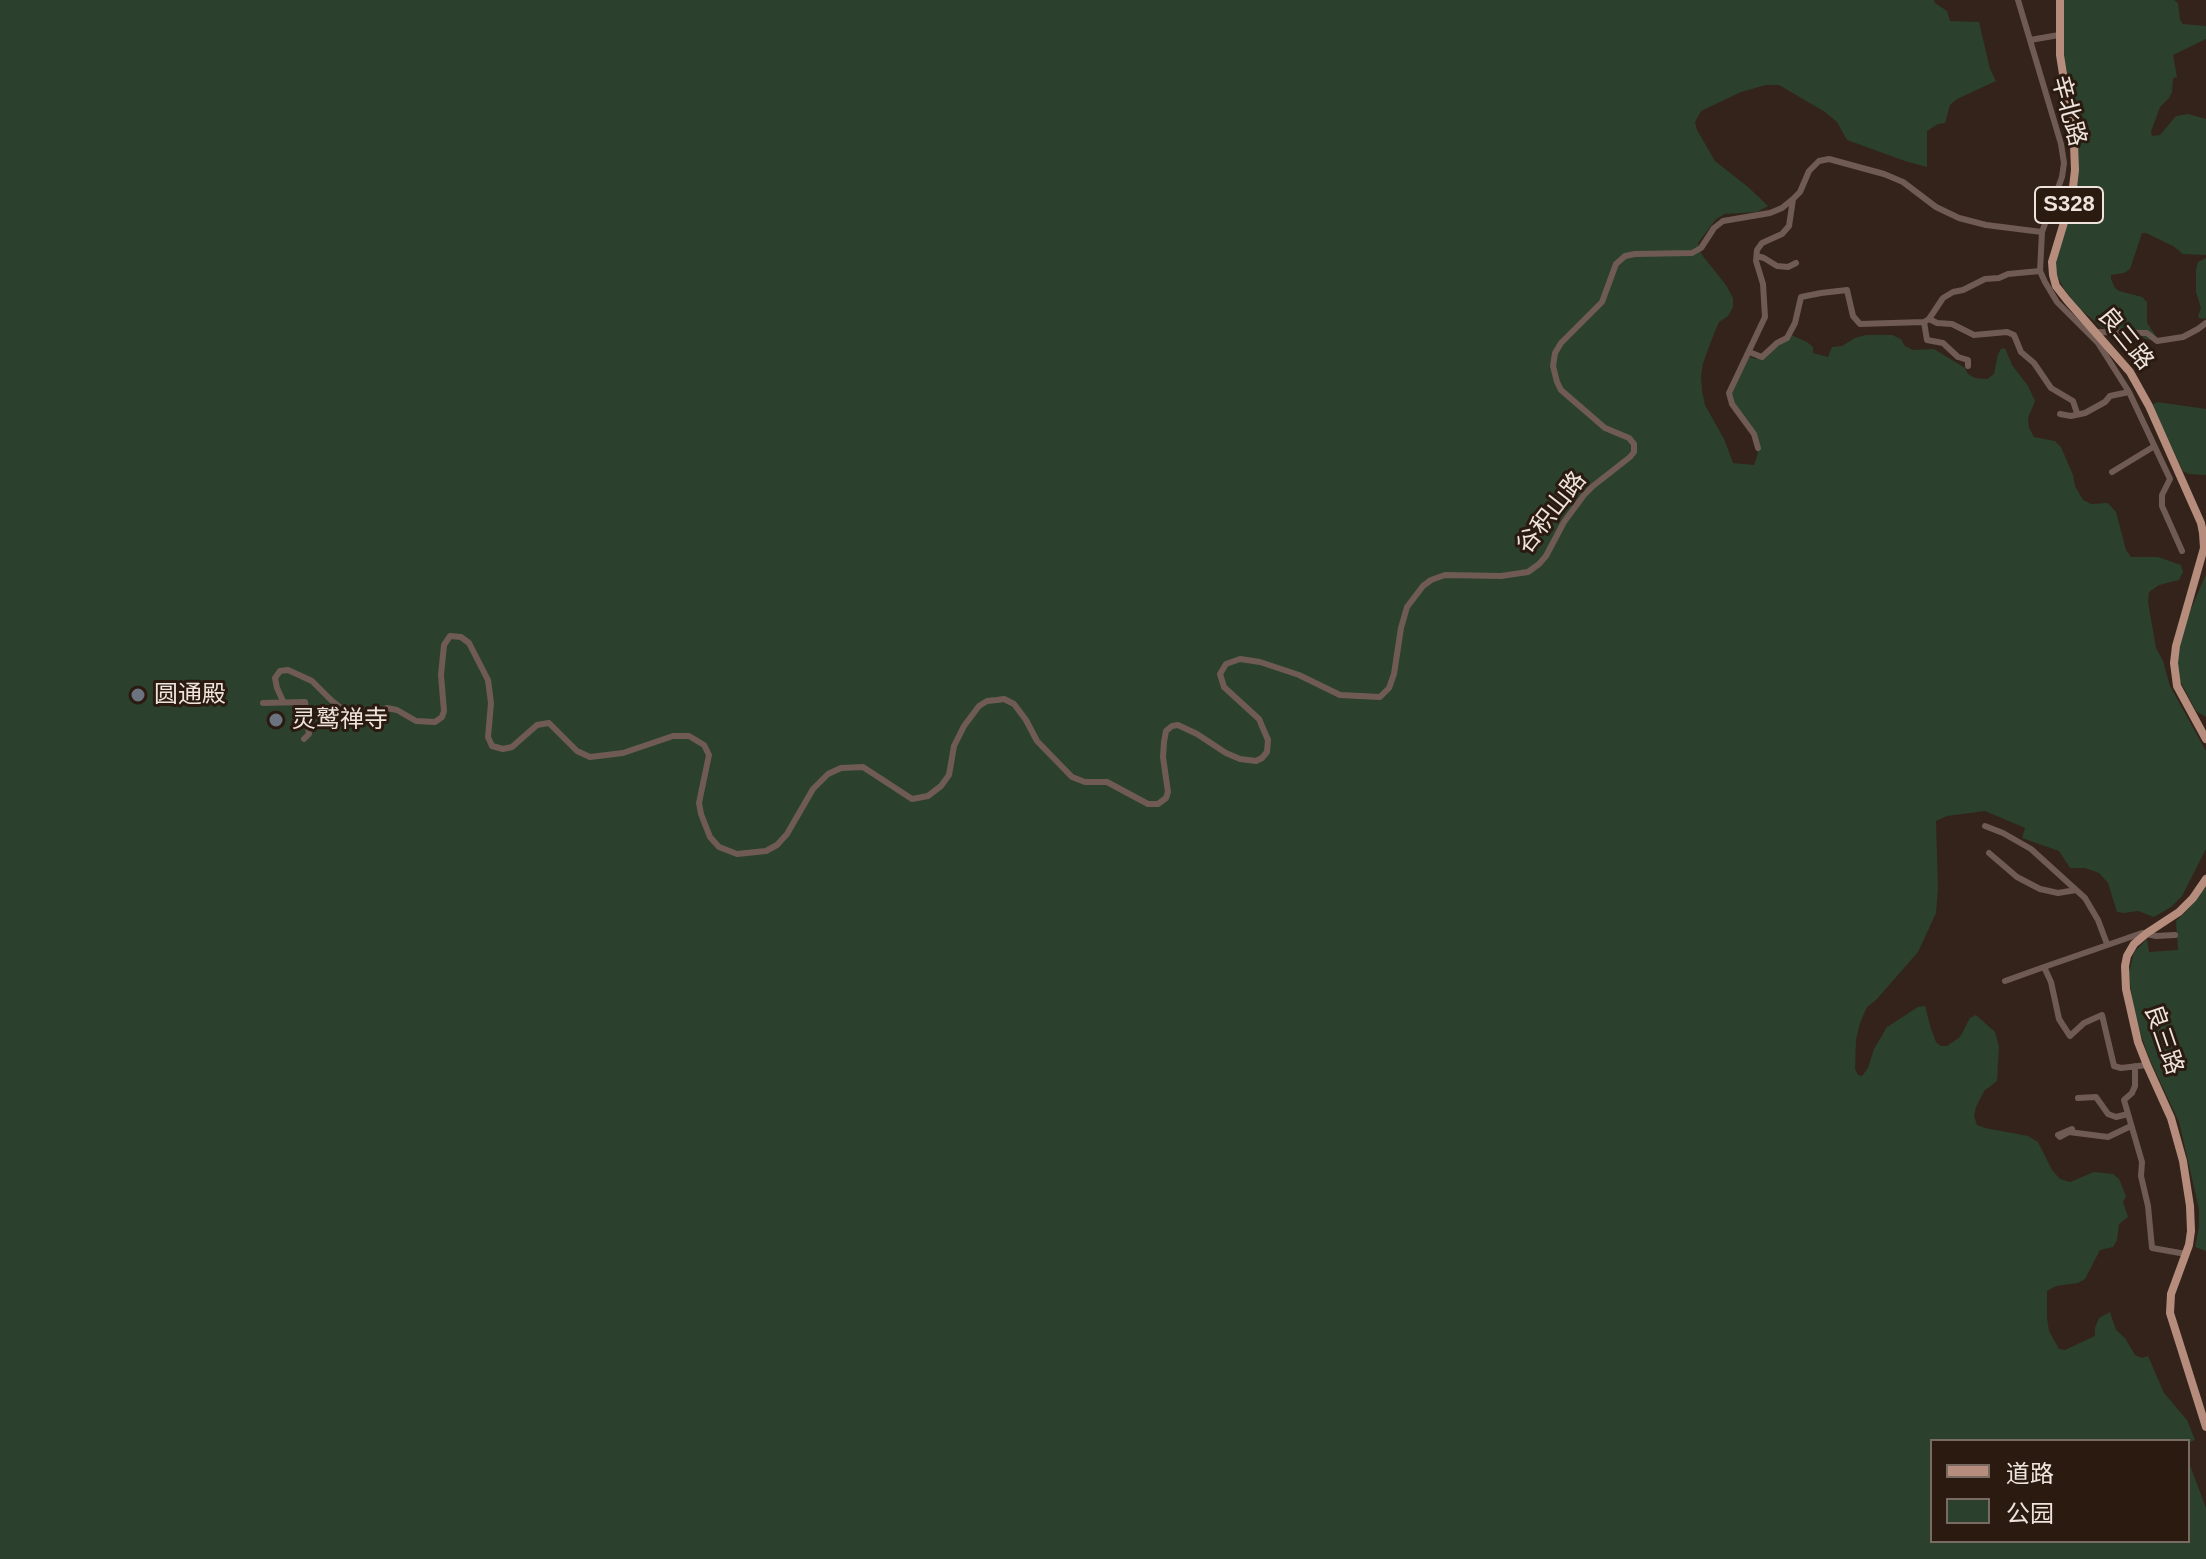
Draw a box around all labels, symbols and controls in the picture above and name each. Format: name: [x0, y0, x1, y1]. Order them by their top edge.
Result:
street label: 辛北路: [2045, 72, 2091, 150]
road number: S328: [2035, 187, 2103, 223]
street label: 良三路: [2091, 302, 2159, 376]
street label: 谷积山路: [1511, 466, 1593, 560]
place label: 圆通殿: [154, 681, 226, 709]
marker: 圆通殿: [129, 686, 147, 704]
place label: 灵鹫禅寺: [292, 706, 388, 734]
marker: 灵鹫禅寺: [267, 711, 285, 729]
street label: 良三路: [2138, 1001, 2188, 1079]
legend: [1930, 1439, 2190, 1543]
text: 道路: [2006, 1460, 2054, 1487]
text: 公园: [2006, 1500, 2054, 1527]

